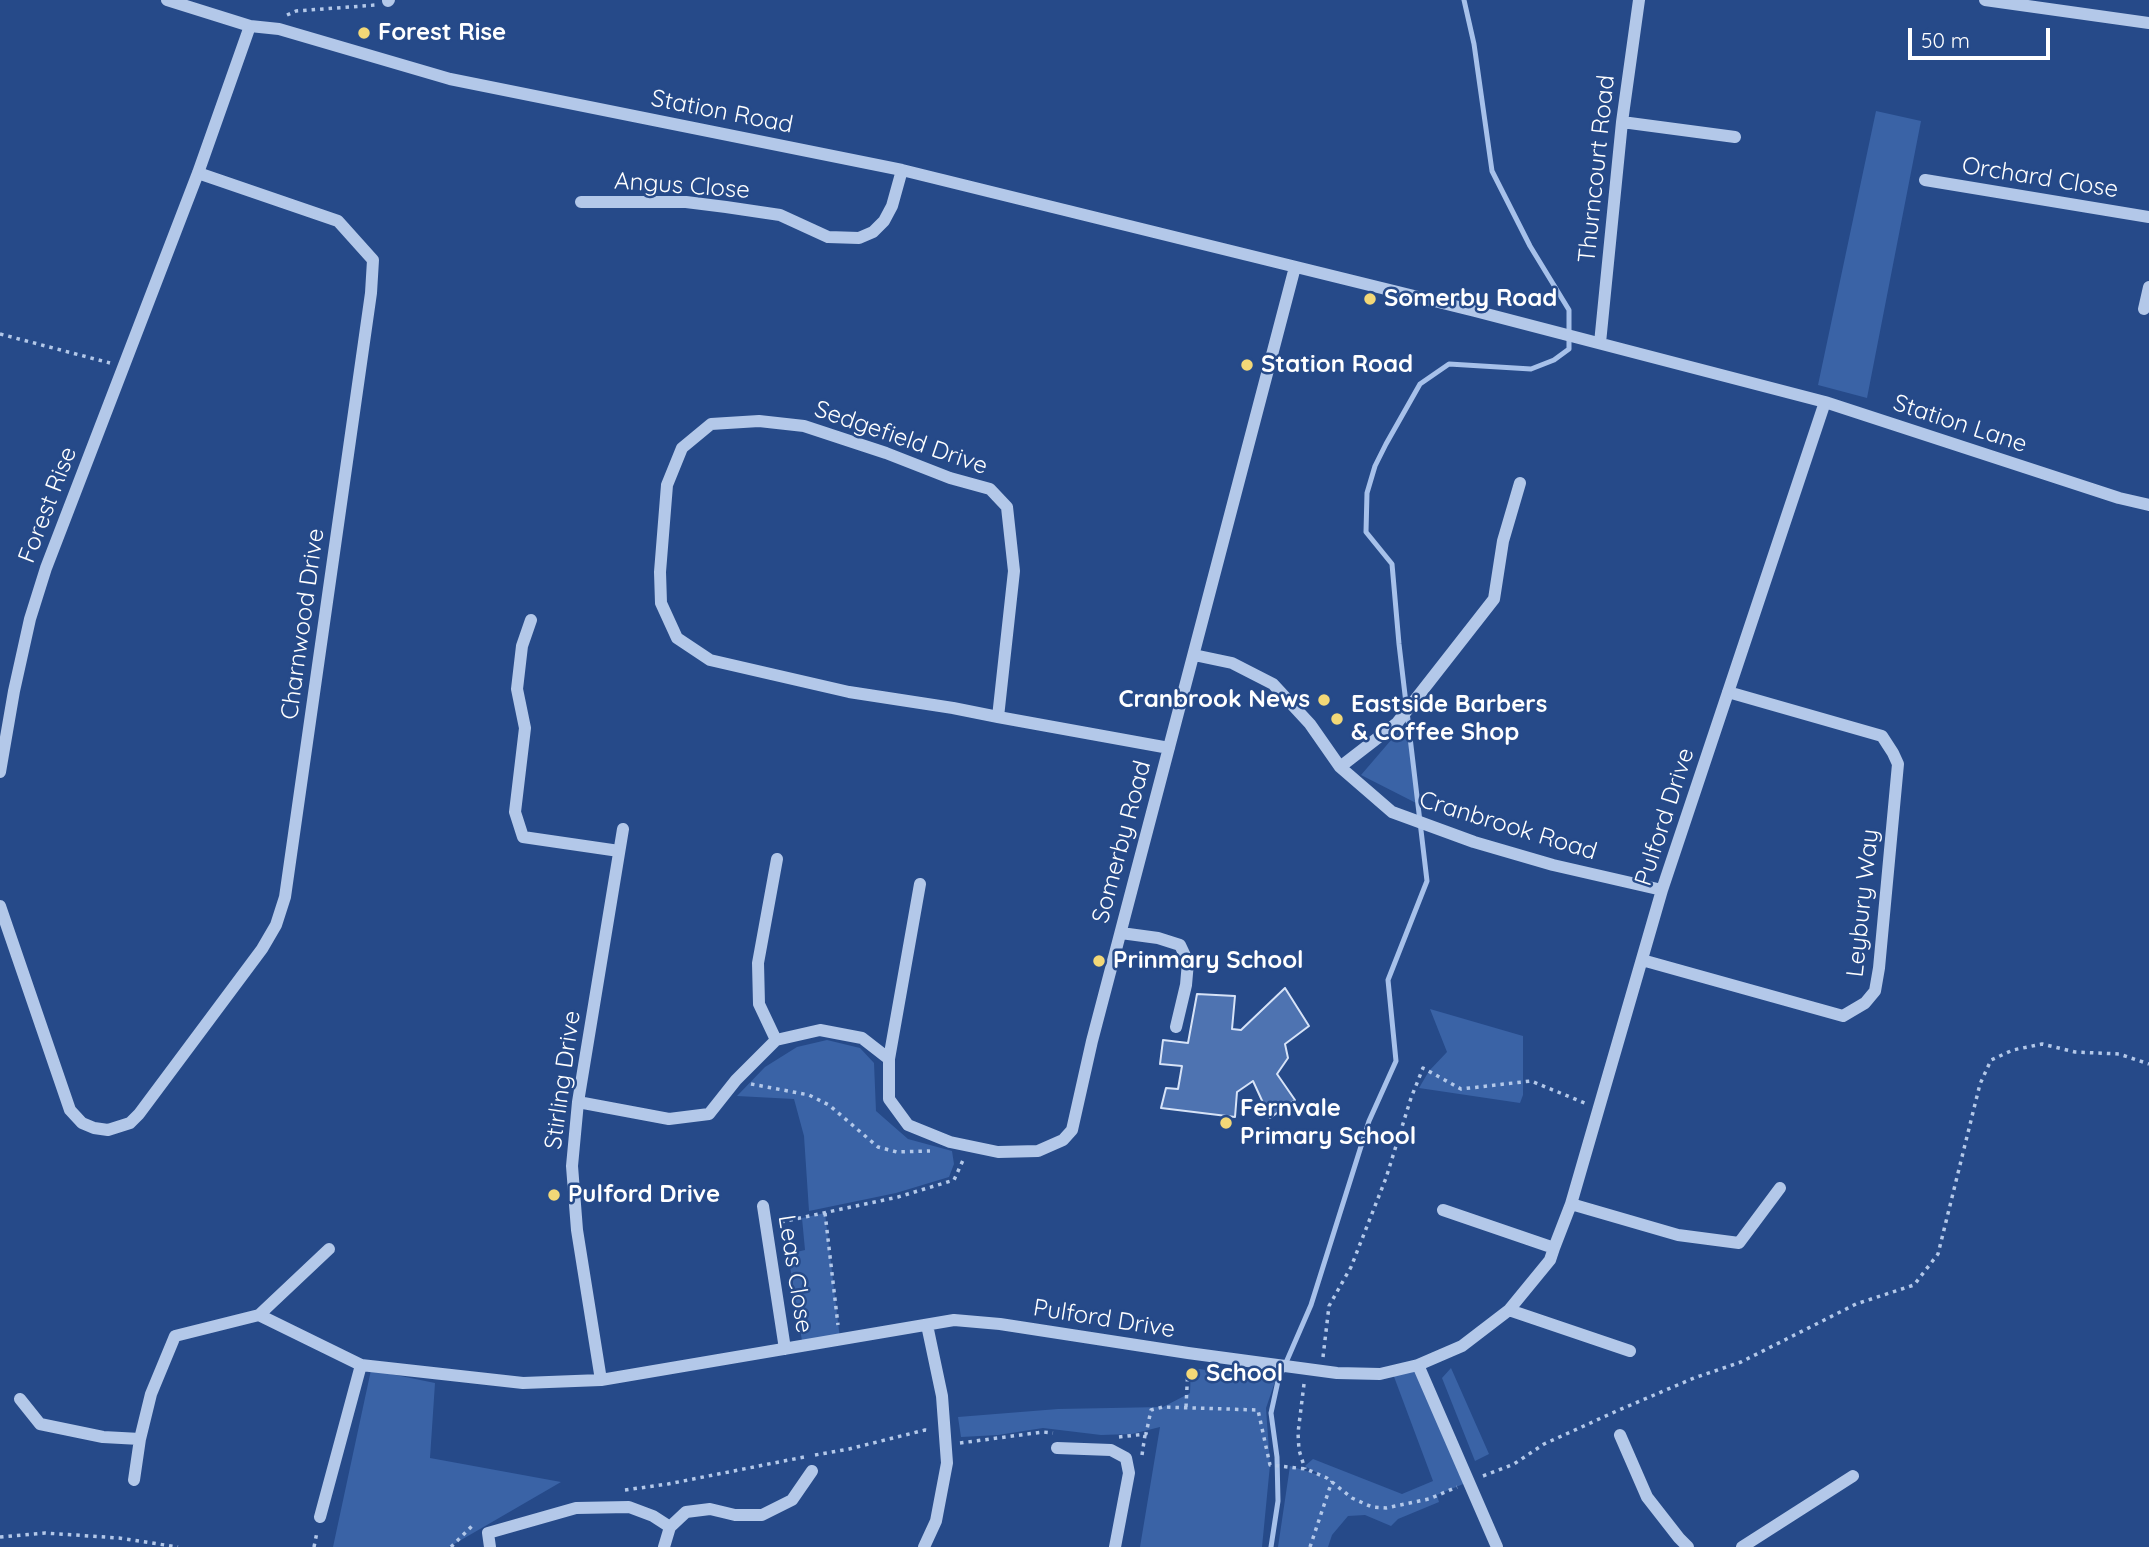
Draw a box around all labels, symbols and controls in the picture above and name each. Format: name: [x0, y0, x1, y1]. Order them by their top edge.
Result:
scale bar: [1911, 14, 2053, 58]
place label: Forest Rise: [378, 19, 506, 47]
marker: Forest Rise: [356, 25, 372, 41]
text: 50 m: [1921, 27, 1970, 53]
street label: Thurncourt Road: [1573, 74, 1621, 264]
street label: Station Road: [649, 84, 795, 140]
street label: Orchard Close: [1960, 151, 2120, 205]
street label: Angus Close: [613, 167, 751, 205]
place label: Somerby Road: [1384, 285, 1557, 313]
marker: Somerby Road: [1362, 291, 1378, 307]
place label: Station Road: [1261, 351, 1413, 379]
marker: Station Road: [1239, 357, 1255, 373]
street label: Station Lane: [1889, 389, 2031, 459]
street label: Sedgefield Drive: [811, 395, 991, 481]
street label: Forest Rise: [13, 443, 83, 567]
street label: Charnwood Drive: [275, 527, 331, 721]
place label: Cranbrook News: [1118, 686, 1310, 714]
place label: Eastside Barbers & Coffee Shop: [1351, 691, 1547, 747]
marker: Cranbrook News: [1316, 692, 1332, 708]
marker: Eastside Barbers & Coffee Shop: [1329, 711, 1345, 727]
street label: Pulford Drive: [1629, 744, 1701, 890]
street label: Somerby Road: [1086, 758, 1158, 926]
street label: Cranbrook Road: [1416, 785, 1600, 867]
street label: Leybury Way: [1841, 828, 1885, 978]
place label: Prinmary School: [1113, 947, 1304, 975]
marker: Prinmary School: [1091, 953, 1107, 969]
street label: Stirling Drive: [539, 1009, 587, 1151]
place label: Fernvale Primary School: [1240, 1095, 1416, 1151]
marker: Fernvale Primary School: [1218, 1115, 1234, 1131]
place label: Pulford Drive: [568, 1181, 720, 1209]
marker: Pulford Drive: [546, 1187, 562, 1203]
street label: Leas Close: [771, 1213, 819, 1335]
street label: Pulford Drive: [1031, 1294, 1177, 1344]
place label: School: [1206, 1360, 1283, 1388]
marker: School: [1184, 1366, 1200, 1382]

